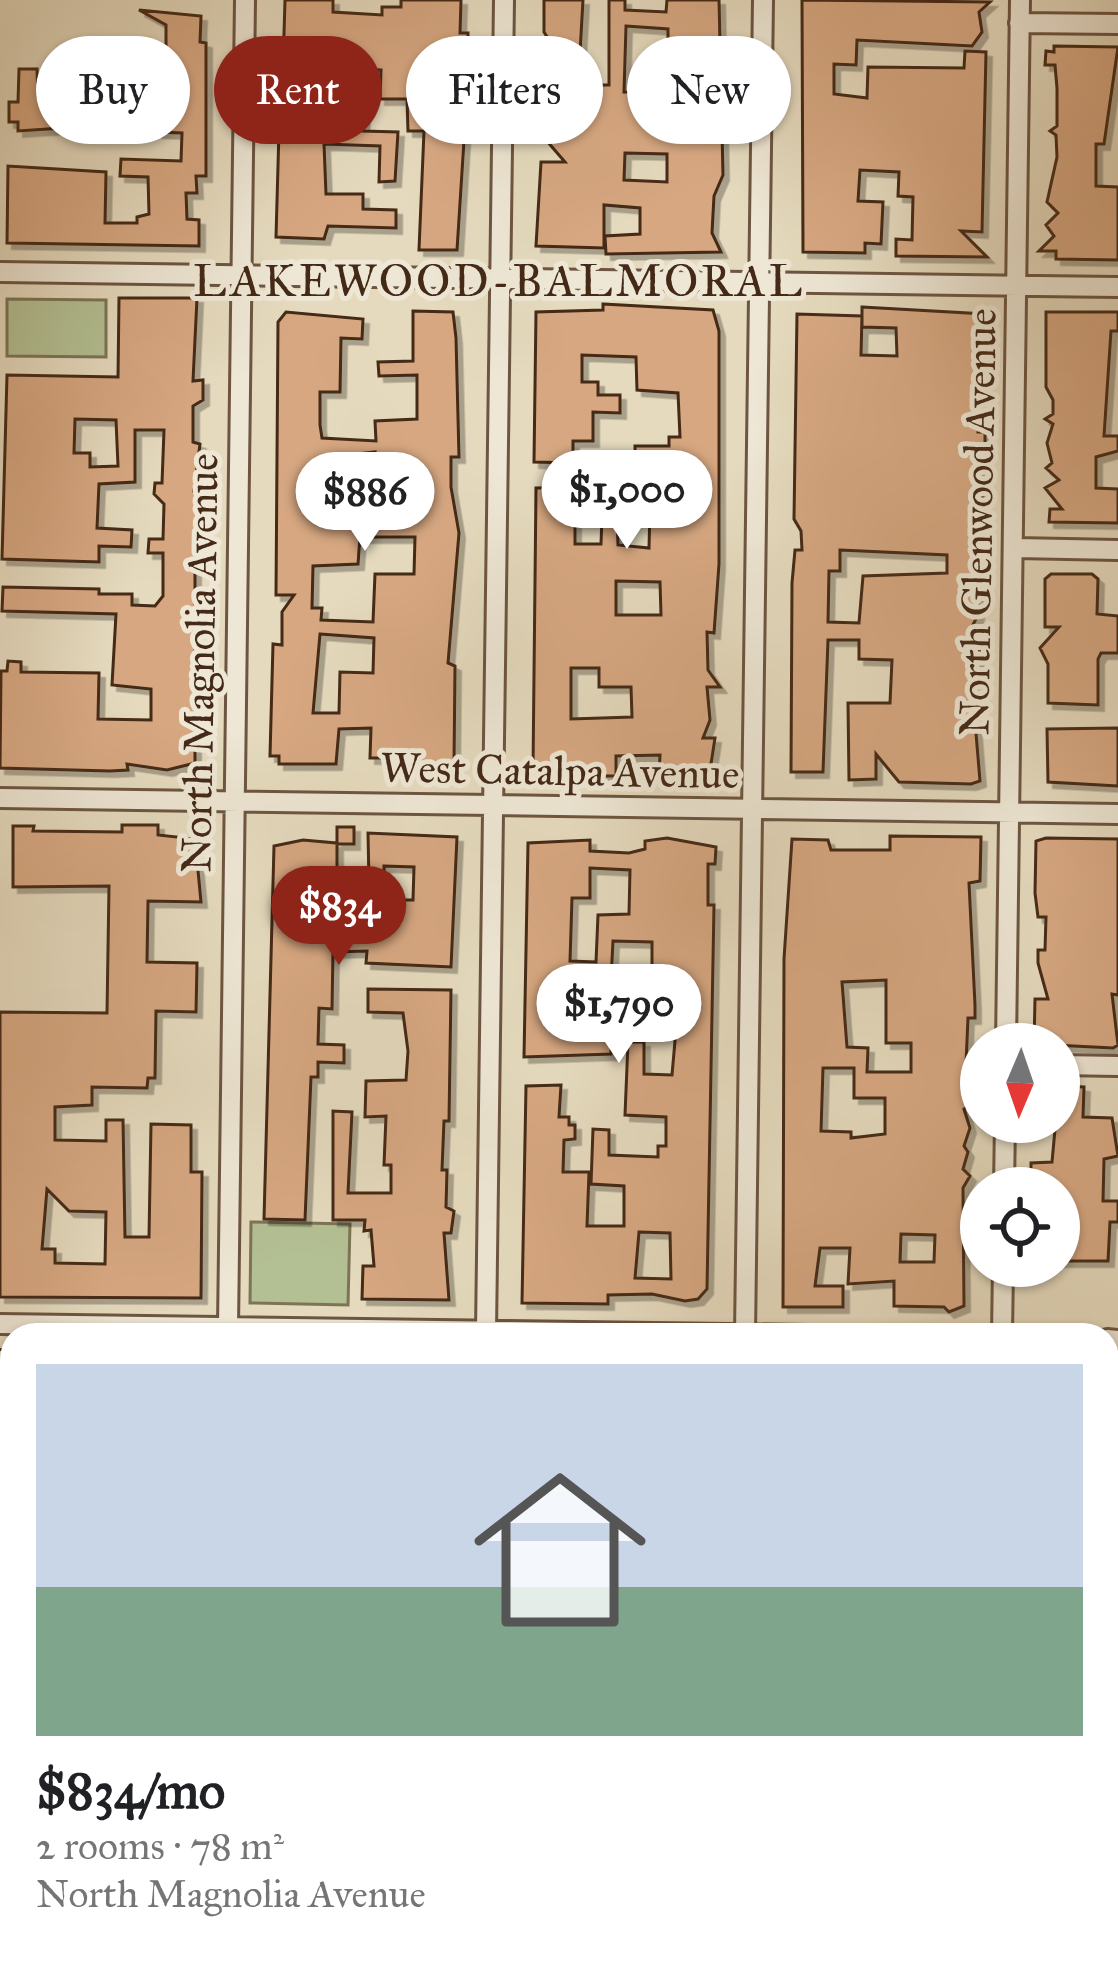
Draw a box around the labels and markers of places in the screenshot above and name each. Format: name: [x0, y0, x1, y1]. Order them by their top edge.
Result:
pin: $1,000: [529, 450, 725, 552]
pin: $886: [294, 452, 436, 554]
pin: $834: [268, 866, 410, 968]
pin: $1,790: [521, 964, 717, 1066]

